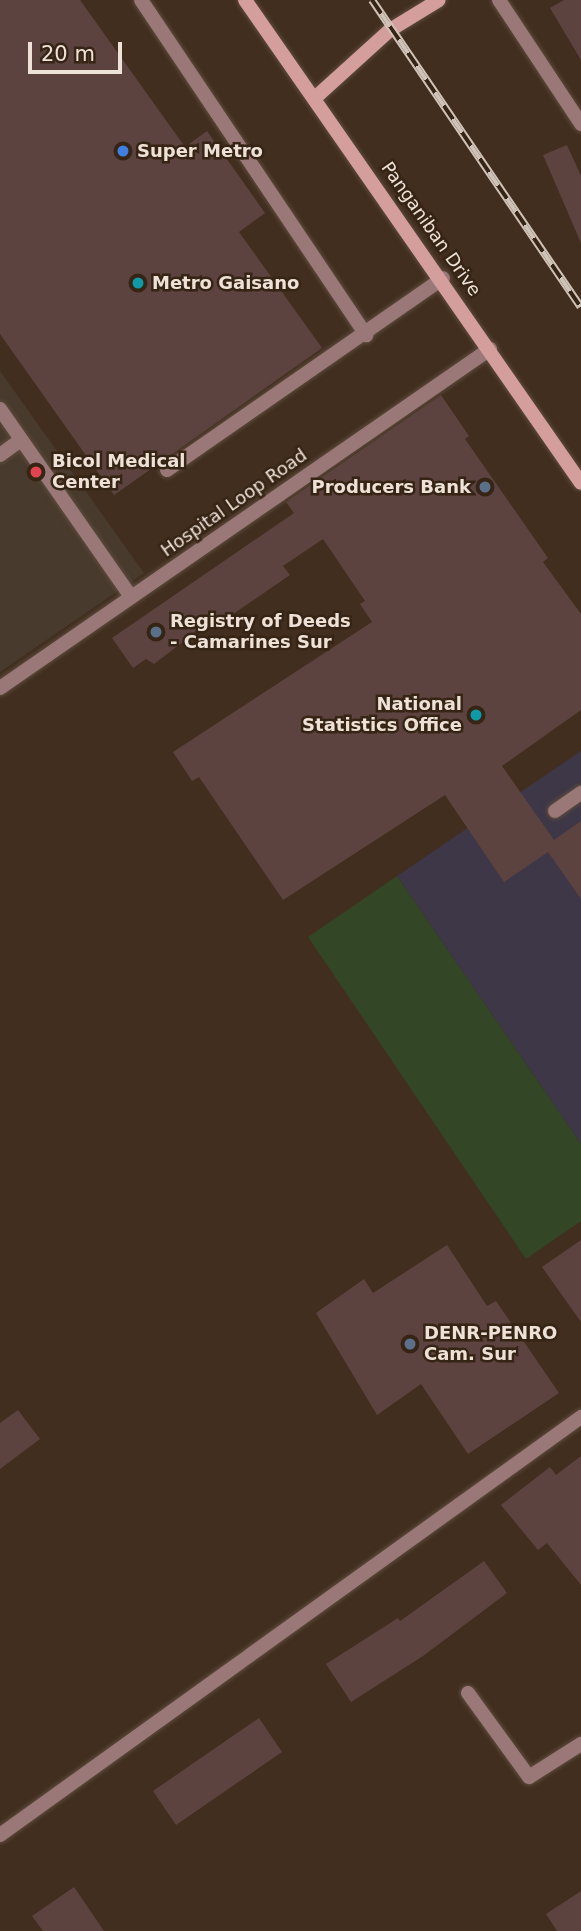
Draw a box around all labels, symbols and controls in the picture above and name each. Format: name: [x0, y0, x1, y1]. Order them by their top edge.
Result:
scale bar: [32, 28, 126, 72]
text: 20 m: [41, 42, 95, 66]
place label: Super Metro: [137, 140, 263, 162]
marker: Super Metro: [115, 143, 131, 159]
street label: Panganiban Drive: [377, 158, 485, 300]
place label: Metro Gaisano: [152, 272, 299, 294]
marker: Metro Gaisano: [130, 275, 146, 291]
street label: Hospital Loop Road: [157, 444, 311, 562]
place label: Bicol Medical Center: [52, 451, 186, 494]
marker: Bicol Medical Center: [26, 462, 46, 482]
place label: Producers Bank: [311, 476, 471, 498]
marker: Producers Bank: [477, 479, 493, 495]
place label: Registry of Deeds - Camarines Sur: [170, 611, 351, 654]
marker: Registry of Deeds - Camarines Sur: [148, 624, 164, 640]
place label: National Statistics Office: [302, 694, 462, 736]
marker: National Statistics Office: [468, 707, 484, 723]
place label: DENR-PENRO Cam. Sur: [424, 1323, 557, 1366]
marker: DENR-PENRO Cam. Sur: [402, 1336, 418, 1352]

